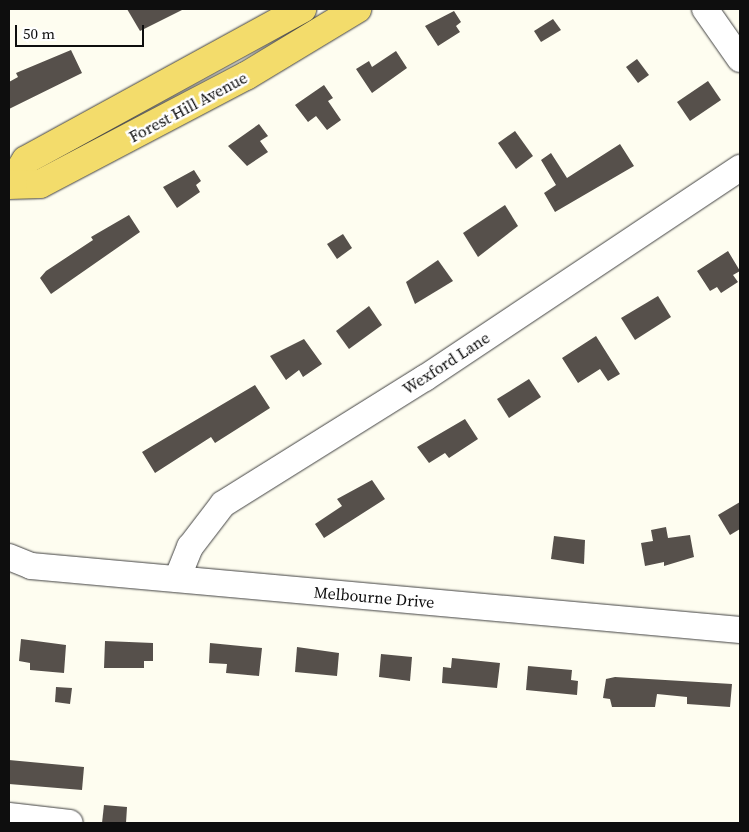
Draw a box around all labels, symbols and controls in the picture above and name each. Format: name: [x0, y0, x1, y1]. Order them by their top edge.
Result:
scale bar: [18, 15, 146, 47]
text: 50 m: [23, 23, 55, 44]
street label: Forest Hill Avenue: [126, 68, 250, 146]
street label: Wexford Lane: [399, 328, 493, 398]
street label: Melbourne Drive: [313, 582, 435, 612]

